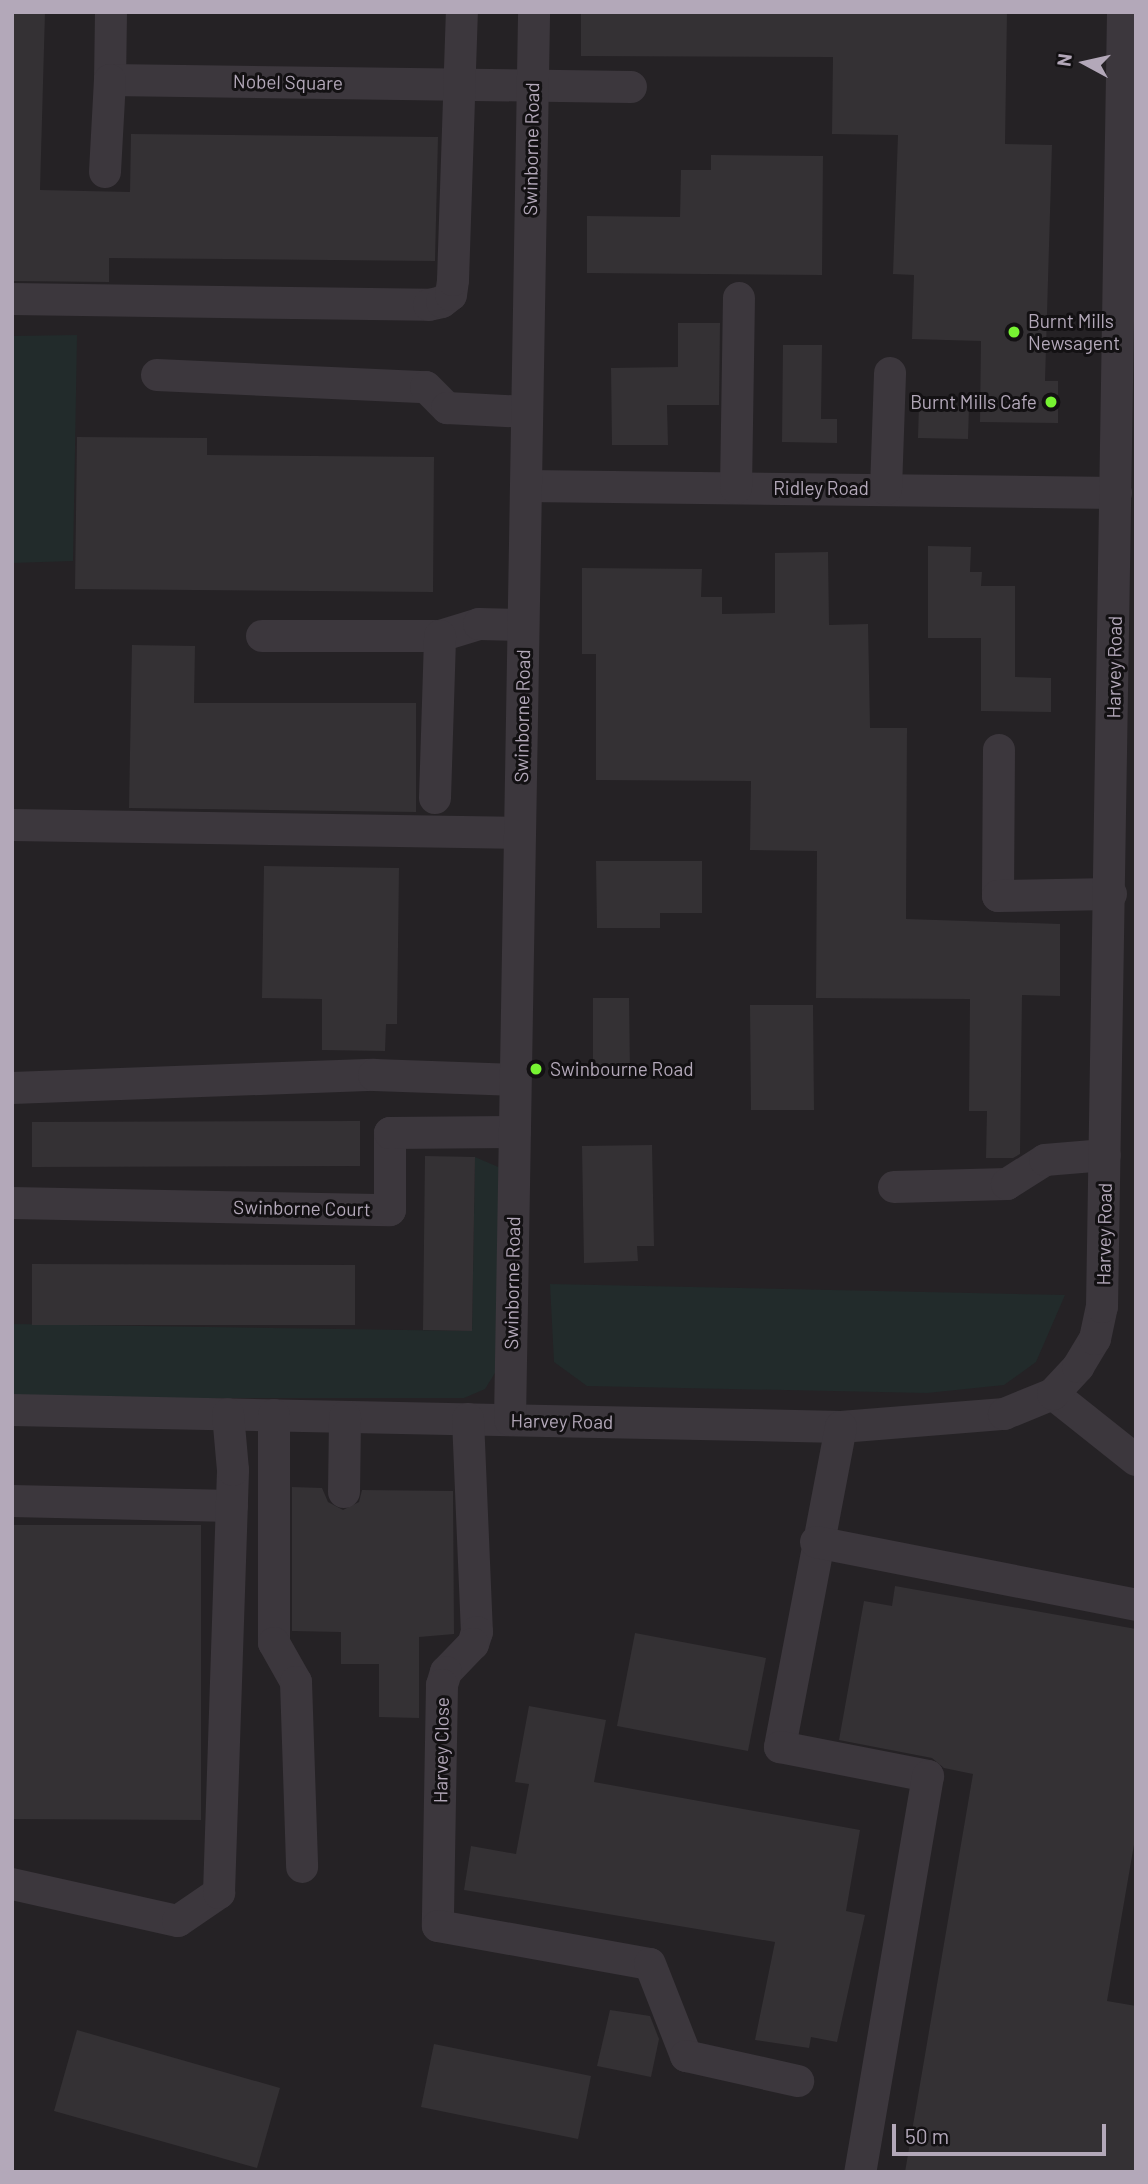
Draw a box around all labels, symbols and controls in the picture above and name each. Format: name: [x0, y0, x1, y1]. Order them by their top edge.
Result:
north arrow: [1050, 28, 1120, 98]
text: N: [1051, 52, 1076, 68]
street label: Nobel Square: [233, 70, 343, 94]
street label: Swinborne Road: [518, 82, 544, 216]
place label: Burnt Mills Newsagent: [1028, 310, 1120, 354]
marker: Burnt Mills Newsagent: [1006, 324, 1022, 340]
place label: Burnt Mills Cafe: [910, 391, 1037, 413]
marker: Burnt Mills Cafe: [1043, 394, 1059, 410]
street label: Ridley Road: [773, 477, 869, 499]
street label: Harvey Road: [1102, 615, 1126, 719]
street label: Swinborne Road: [509, 649, 535, 783]
place label: Swinbourne Road: [550, 1058, 694, 1080]
marker: Swinbourne Road: [528, 1061, 544, 1077]
street label: Harvey Road: [1092, 1182, 1116, 1286]
street label: Swinborne Court: [233, 1195, 371, 1221]
street label: Swinborne Road: [499, 1216, 525, 1350]
street label: Harvey Road: [510, 1409, 614, 1433]
street label: Harvey Close: [429, 1697, 453, 1803]
scale bar: [896, 2110, 1110, 2154]
text: 50 m: [905, 2123, 949, 2148]

